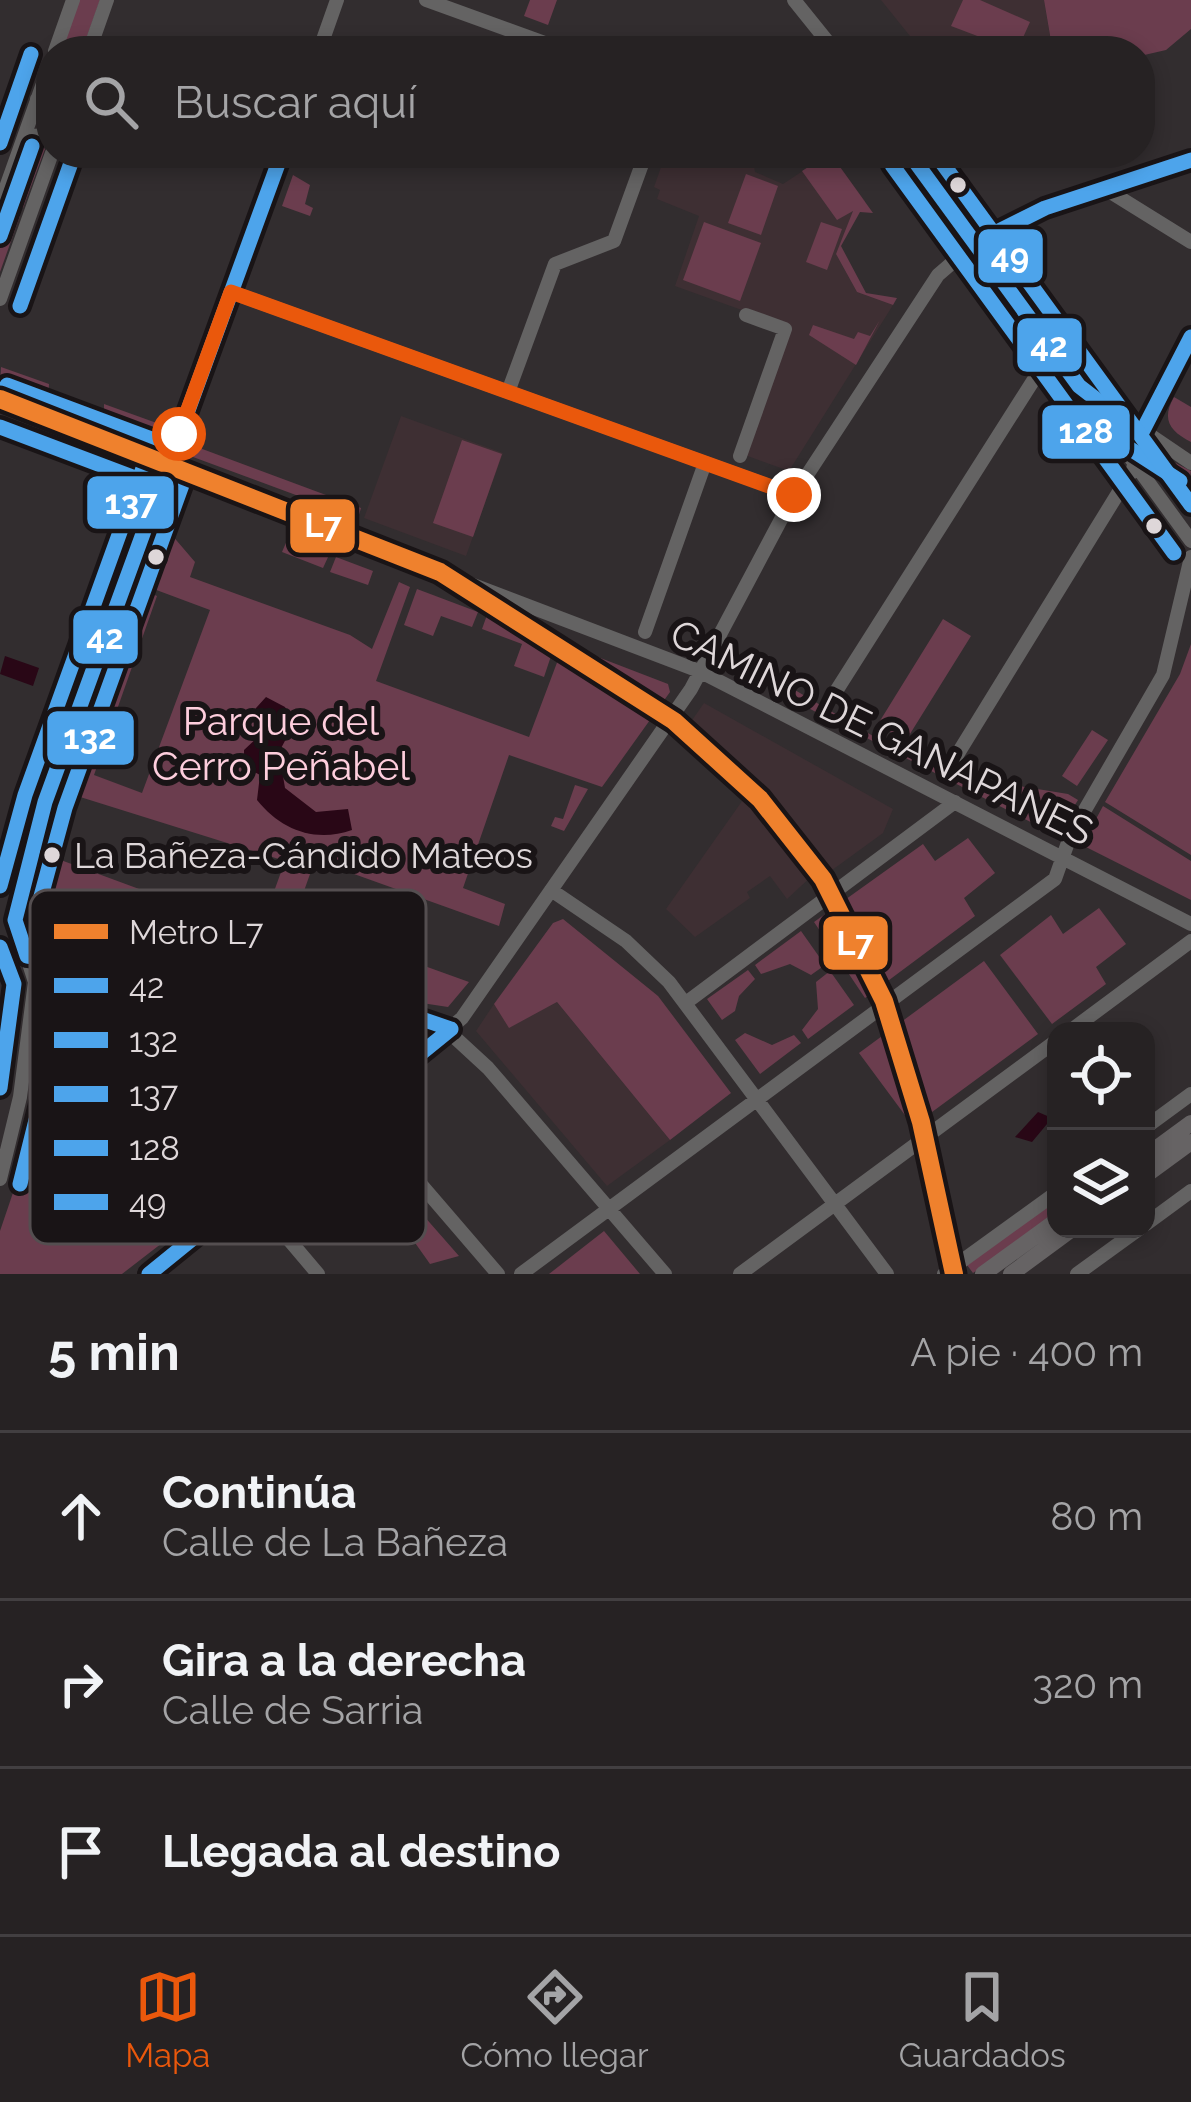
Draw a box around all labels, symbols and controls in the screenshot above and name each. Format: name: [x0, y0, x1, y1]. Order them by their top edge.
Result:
search box: [36, 36, 1155, 168]
icon: search: [78, 69, 144, 135]
text: Buscar aquí: [174, 76, 417, 129]
unlabelled marker: [947, 174, 969, 196]
line badge: 49: [976, 227, 1045, 285]
text: 49: [991, 237, 1029, 276]
line badge: 42: [1015, 316, 1084, 374]
text: 42: [1030, 326, 1068, 365]
line badge: 128: [1040, 403, 1132, 461]
route start: [152, 407, 206, 461]
text: 128: [1059, 412, 1113, 451]
route end: [767, 468, 821, 522]
line badge: 137: [85, 474, 176, 531]
text: 137: [104, 483, 158, 522]
line badge: L7: [288, 497, 357, 555]
text: L7: [304, 506, 342, 545]
unlabelled marker: [1143, 515, 1165, 537]
unlabelled marker: [145, 546, 167, 568]
line badge: 42: [71, 608, 140, 666]
street label: CAMINO DE GANAPANES: [663, 610, 1101, 854]
text: 42: [86, 618, 124, 657]
park label: Parque del Cerro Peñabel: [152, 698, 410, 789]
line badge: 132: [45, 709, 136, 767]
text: 132: [63, 718, 117, 757]
place label: La Bañeza-Cándido Mateos: [74, 834, 533, 876]
marker: La Bañeza-Cándido Mateos: [41, 844, 63, 866]
legend: [30, 890, 426, 1244]
text: Metro L7: [129, 913, 264, 952]
line badge: L7: [821, 914, 890, 972]
text: L7: [836, 924, 874, 963]
text: 42: [129, 967, 164, 1006]
text: 132: [129, 1021, 178, 1060]
map controls: [1047, 1022, 1155, 1238]
button: locate: [1047, 1022, 1155, 1130]
text: 137: [129, 1075, 179, 1114]
text: 128: [129, 1129, 180, 1168]
button: layers: [1047, 1130, 1155, 1238]
text: 49: [129, 1183, 166, 1222]
text: 5 min: [48, 1322, 180, 1382]
text: A pie · 400 m: [910, 1329, 1143, 1375]
text: Continúa: [162, 1466, 357, 1519]
icon: ahead: [48, 1483, 114, 1549]
text: 80 m: [1050, 1493, 1143, 1539]
text: Calle de La Bañeza: [162, 1519, 508, 1565]
text: Gira a la derecha: [162, 1634, 526, 1687]
icon: right: [48, 1651, 114, 1717]
text: 320 m: [1032, 1661, 1143, 1707]
text: Calle de Sarria: [162, 1687, 423, 1733]
icon: arrive: [48, 1819, 114, 1885]
text: Llegada al destino: [162, 1825, 561, 1878]
tab: Mapa: [125, 1964, 210, 2075]
tab: Cómo llegar: [461, 1964, 649, 2075]
tab: Guardados: [899, 1964, 1066, 2075]

